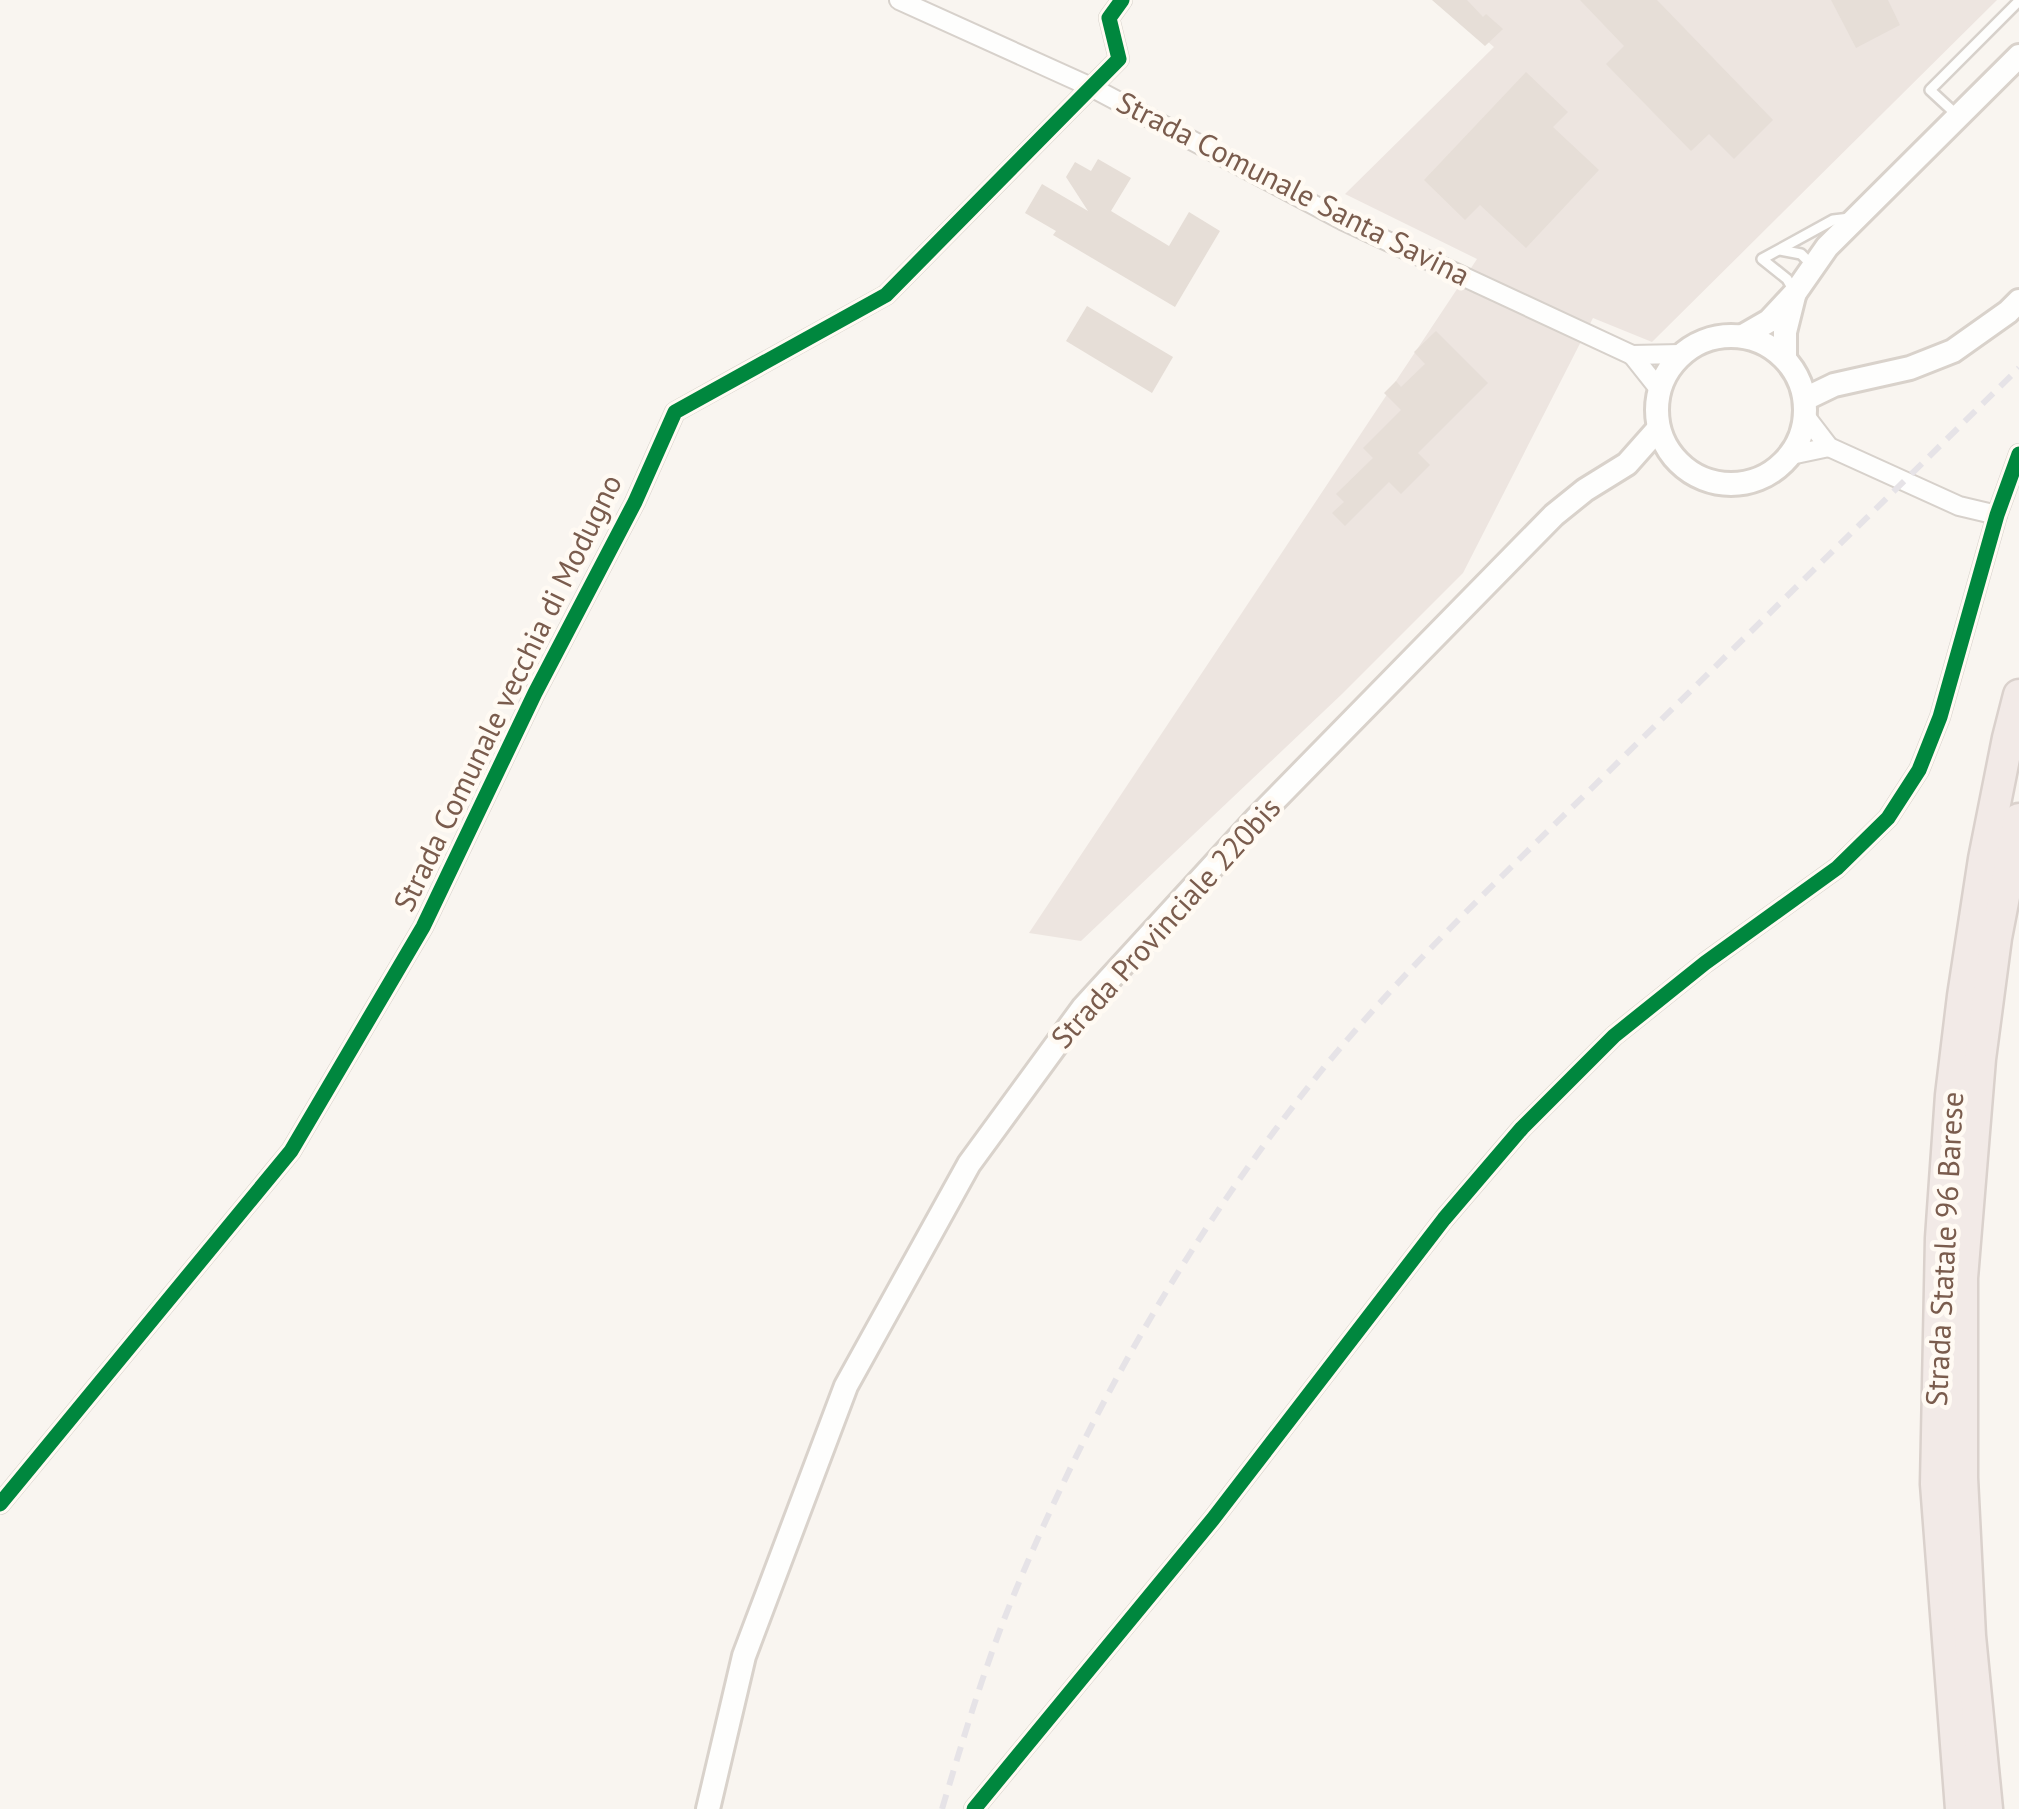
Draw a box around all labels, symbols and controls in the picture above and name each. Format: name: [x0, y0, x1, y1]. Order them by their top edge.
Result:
street label: Strada Comunale Santa Savina: [1111, 82, 1477, 294]
street label: Strada Comunale vecchia di Modugno: [384, 467, 630, 917]
street label: Strada Provinciale 220bis: [1042, 788, 1288, 1056]
street label: Strada Statale 96 Barese: [1916, 1091, 1971, 1407]

